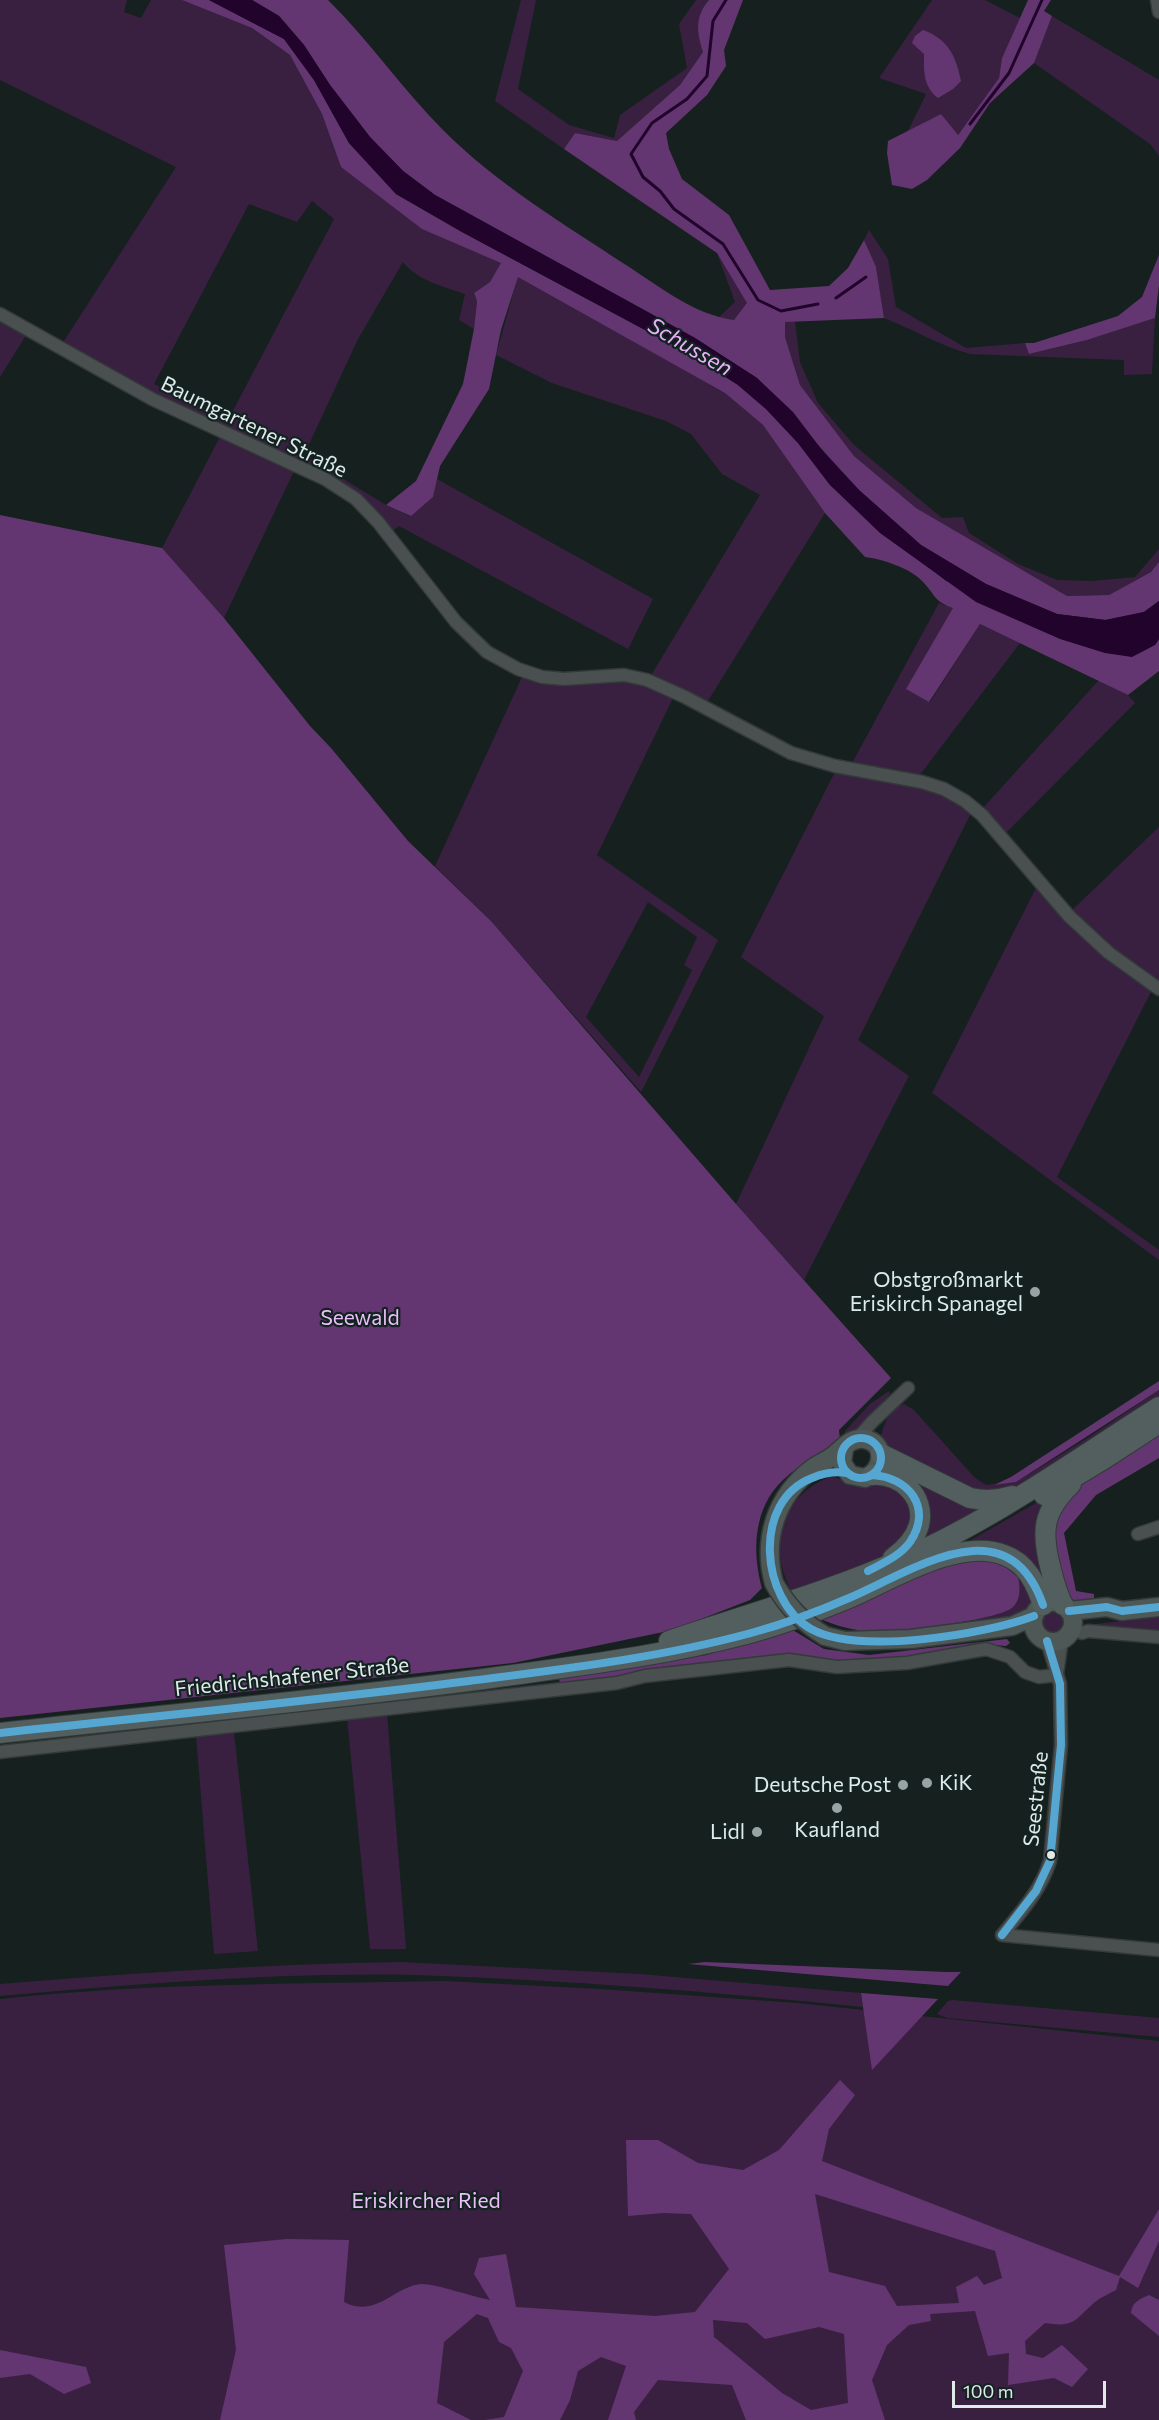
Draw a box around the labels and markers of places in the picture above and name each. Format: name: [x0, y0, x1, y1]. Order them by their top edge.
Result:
place label: Obstgroßmarkt Eriskirch Spanagel: [850, 1267, 1023, 1317]
marker: Obstgroßmarkt Eriskirch Spanagel: [1028, 1285, 1042, 1299]
place label: KiK: [939, 1770, 973, 1796]
place label: Deutsche Post: [754, 1772, 891, 1798]
marker: KiK: [920, 1776, 934, 1790]
marker: Deutsche Post: [896, 1778, 910, 1792]
marker: Kaufland: [830, 1801, 844, 1815]
place label: Kaufland: [794, 1817, 880, 1843]
place label: Lidl: [710, 1819, 745, 1845]
marker: Lidl: [750, 1825, 764, 1839]
unlabelled marker: [1045, 1849, 1057, 1861]

